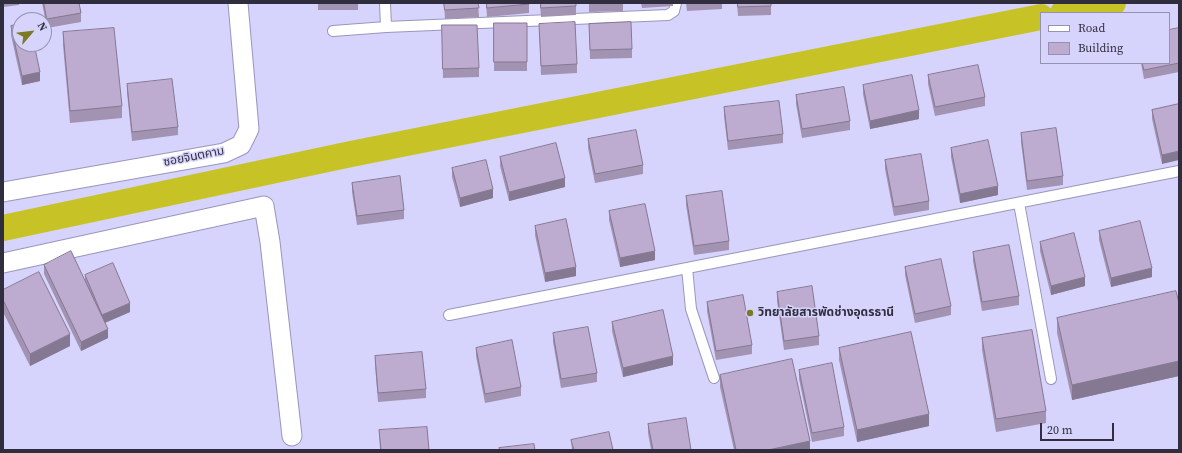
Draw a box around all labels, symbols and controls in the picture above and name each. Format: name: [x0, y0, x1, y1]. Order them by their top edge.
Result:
north arrow: [12, 12, 52, 52]
legend: [1040, 12, 1170, 64]
text: N: [34, 20, 51, 34]
text: Road: [1078, 20, 1105, 36]
text: Building: [1078, 40, 1123, 56]
street label: ซอยจินตคาม: [162, 144, 226, 170]
place label: วิทยาลัยสารพัดช่างอุดรธานี: [758, 306, 894, 320]
marker: วิทยาลัยสารพัดช่างอุดรธานี: [745, 308, 755, 318]
scale bar: [1042, 415, 1116, 441]
text: 20 m: [1047, 422, 1073, 438]

